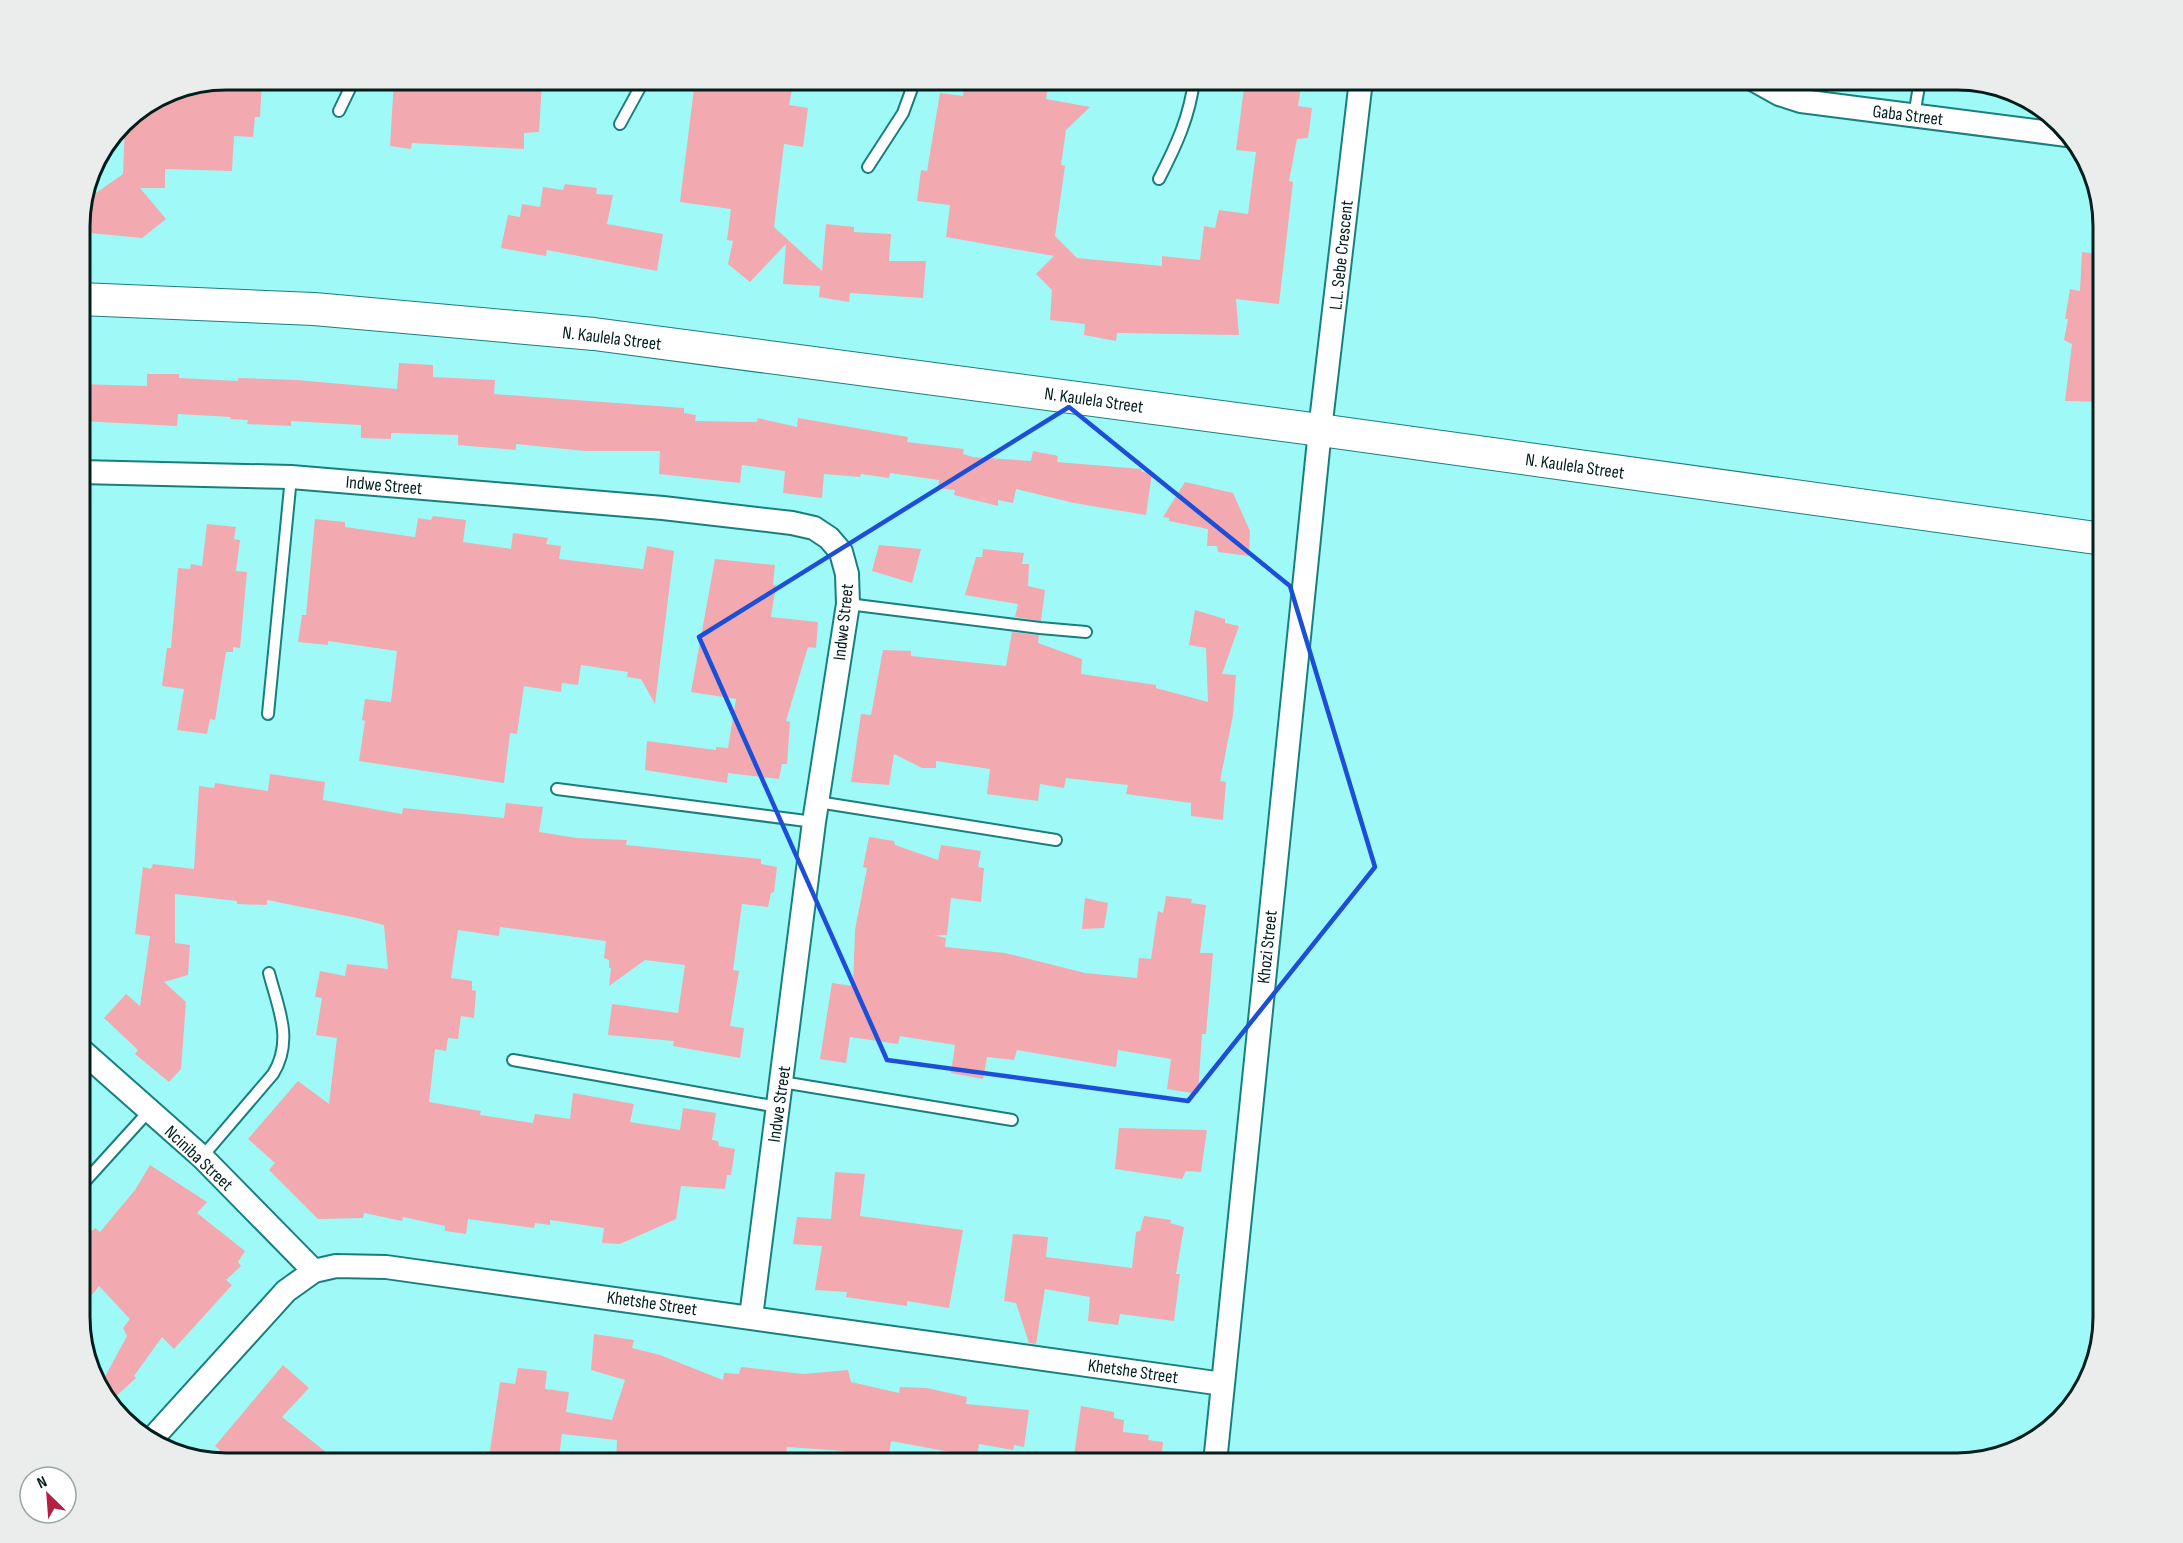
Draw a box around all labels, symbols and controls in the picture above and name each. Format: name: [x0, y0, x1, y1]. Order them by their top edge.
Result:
street label: Gaba Street: [1871, 101, 1945, 130]
street label: L.L. Sebe Crescent: [1325, 199, 1358, 311]
street label: N. Kaulela Street: [561, 322, 663, 355]
street label: N. Kaulela Street: [1043, 383, 1145, 418]
street label: N. Kaulela Street: [1524, 449, 1626, 484]
street label: Indwe Street: [345, 472, 424, 499]
street label: Indwe Street: [829, 582, 858, 661]
street label: Khozi Street: [1253, 909, 1282, 985]
street label: Indwe Street: [764, 1064, 795, 1144]
street label: Nciniba Street: [160, 1121, 238, 1196]
street label: Khetshe Street: [606, 1287, 699, 1320]
street label: Khetshe Street: [1087, 1355, 1180, 1388]
north arrow: [18, 1465, 78, 1525]
text: N: [34, 1472, 50, 1493]

